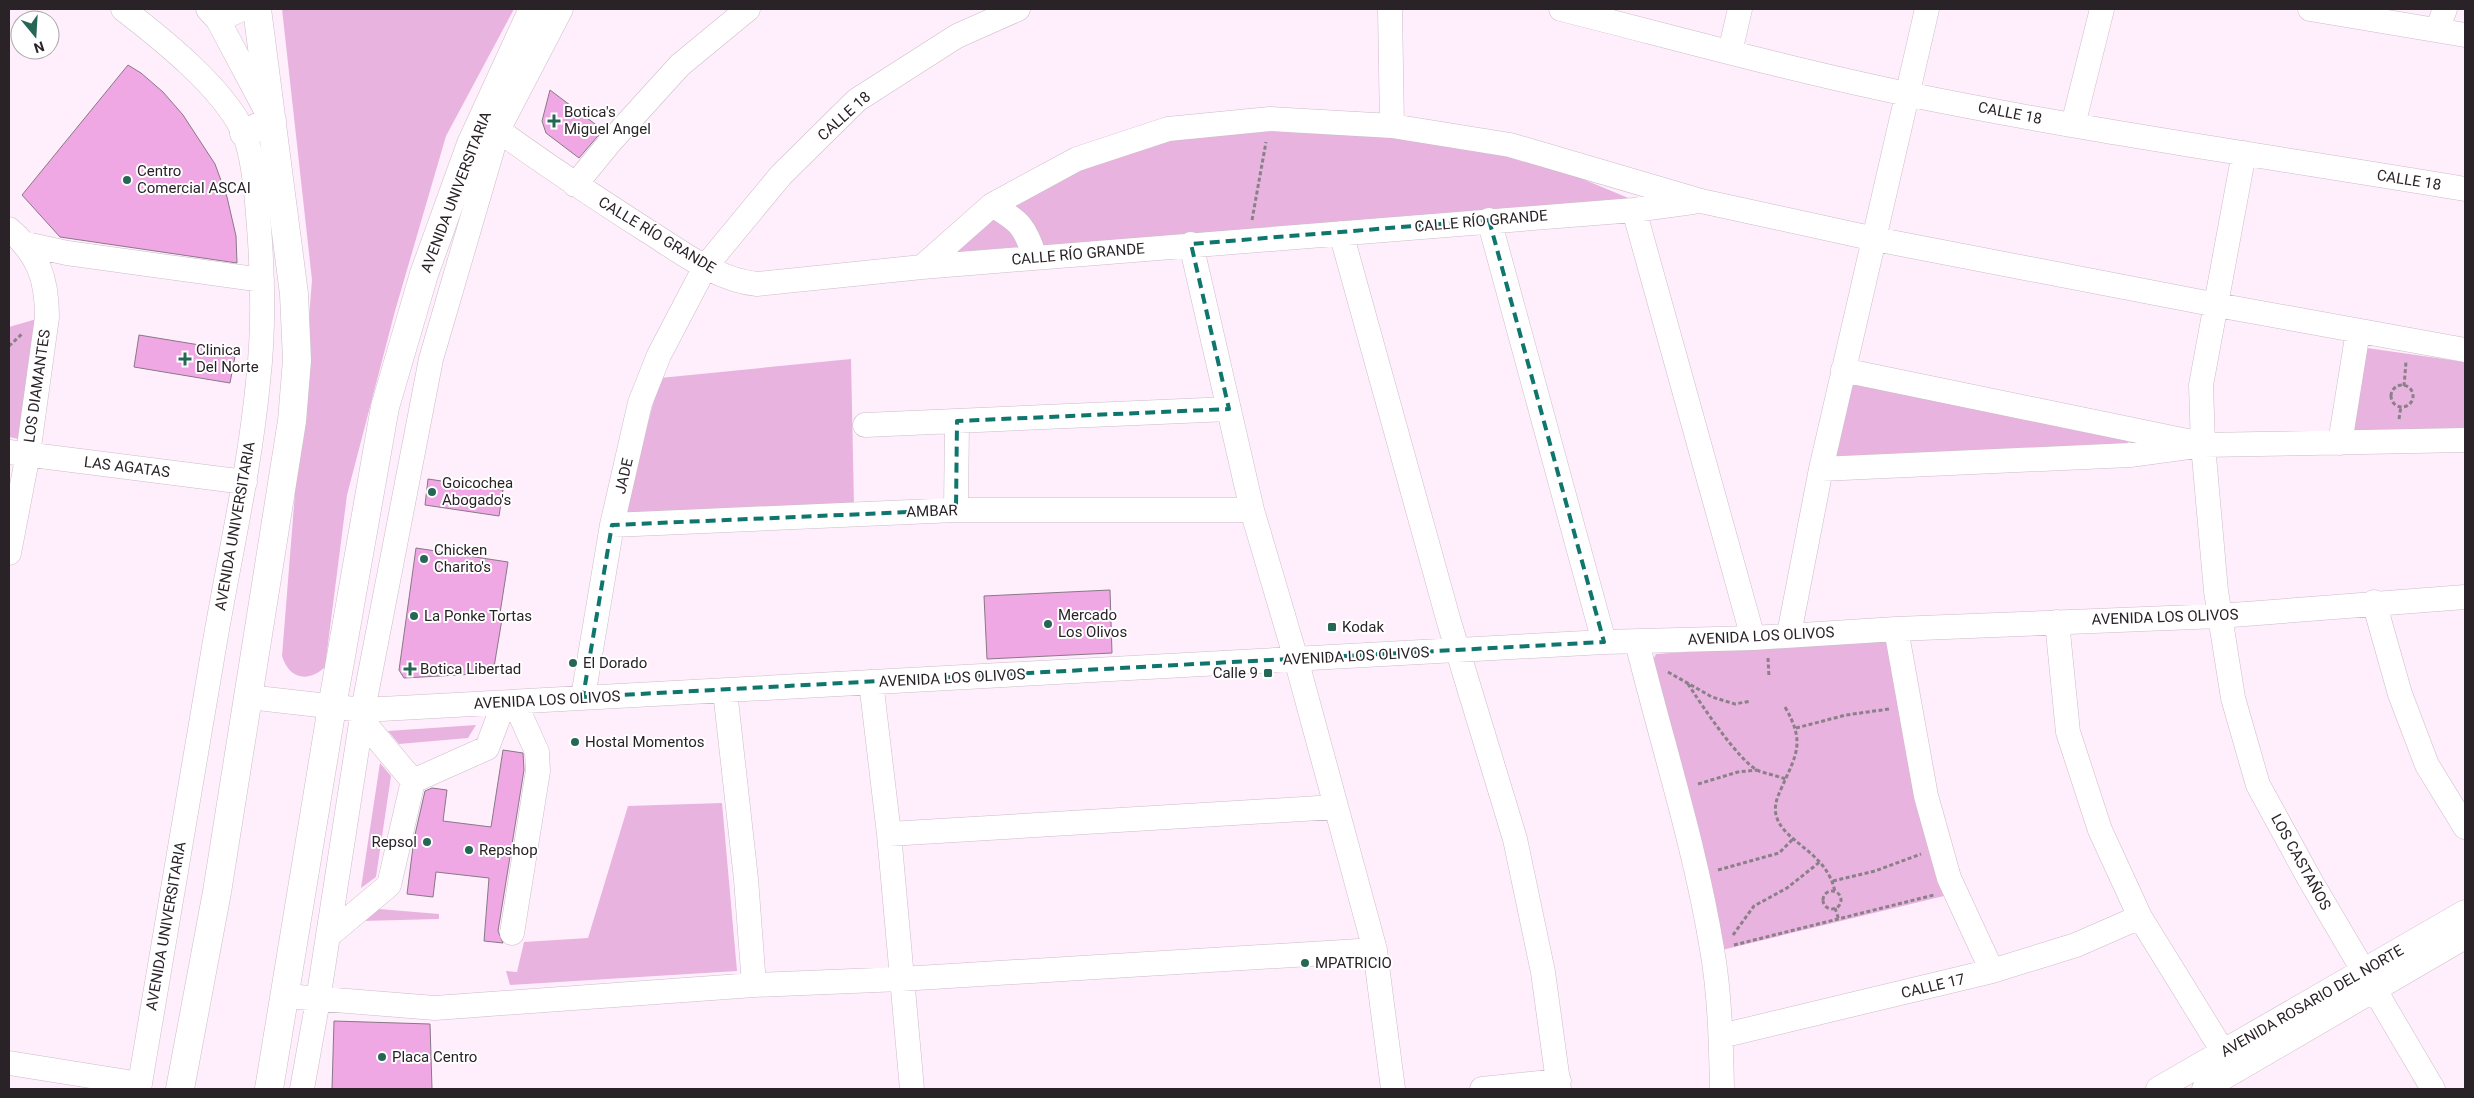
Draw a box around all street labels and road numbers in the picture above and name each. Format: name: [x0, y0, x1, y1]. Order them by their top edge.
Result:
street label: CALLE 18: [814, 88, 874, 144]
street label: CALLE 18: [1976, 98, 2044, 128]
street label: AVENIDA UNIVERSITARIA: [417, 109, 495, 275]
street label: CALLE 18: [2376, 166, 2442, 194]
street label: CALLE RÍO GRANDE: [595, 193, 719, 277]
street label: CALLE RÍO GRANDE: [1414, 206, 1549, 236]
street label: CALLE RÍO GRANDE: [1011, 239, 1146, 269]
street label: LOS DIAMANTES: [20, 328, 54, 444]
street label: AVENIDA UNIVERSITARIA: [211, 440, 259, 612]
street label: LAS AGATAS: [83, 453, 171, 481]
street label: JADE: [611, 456, 637, 496]
street label: AMBAR: [906, 501, 958, 521]
street label: AVENIDA LOS OLIVOS: [2091, 605, 2239, 629]
street label: AVENIDA LOS OLIVOS: [1687, 623, 1835, 649]
street label: AVENIDA LOS OLIVOS: [1282, 643, 1430, 669]
street label: AVENIDA LOS OLIVOS: [878, 665, 1026, 691]
street label: AVENIDA LOS OLIVOS: [473, 687, 621, 713]
street label: LOS CASTAÑOS: [2267, 811, 2335, 913]
street label: AVENIDA UNIVERSITARIA: [142, 840, 190, 1012]
street label: AVENIDA ROSARIO DEL NORTE: [2217, 941, 2407, 1061]
street label: CALLE 17: [1899, 970, 1967, 1002]

